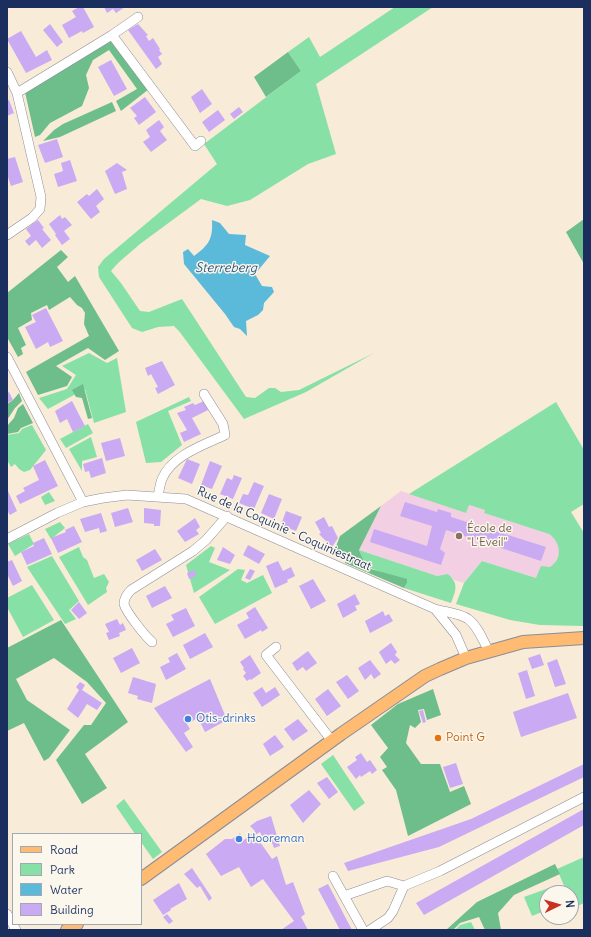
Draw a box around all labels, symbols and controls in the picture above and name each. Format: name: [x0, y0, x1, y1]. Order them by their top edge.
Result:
water label: Sterreberg: [195, 260, 257, 276]
street label: Rue de la Coquinie - Coquiniestraat: [195, 484, 373, 574]
place label: École de "L'Eveil": [467, 522, 512, 550]
marker: École de "L'Eveil": [454, 531, 464, 541]
place label: Otis-drinks: [196, 712, 256, 726]
marker: Otis-drinks: [183, 714, 193, 724]
place label: Point G: [446, 731, 485, 745]
marker: Point G: [433, 733, 443, 743]
place label: Hooreman: [247, 832, 304, 846]
legend: [12, 833, 142, 925]
marker: Hooreman: [234, 834, 244, 844]
text: Road: [50, 842, 78, 857]
text: Park: [50, 862, 75, 877]
text: Water: [50, 882, 83, 897]
north arrow: [539, 885, 579, 925]
text: N: [563, 900, 577, 908]
text: Building: [50, 902, 94, 917]

